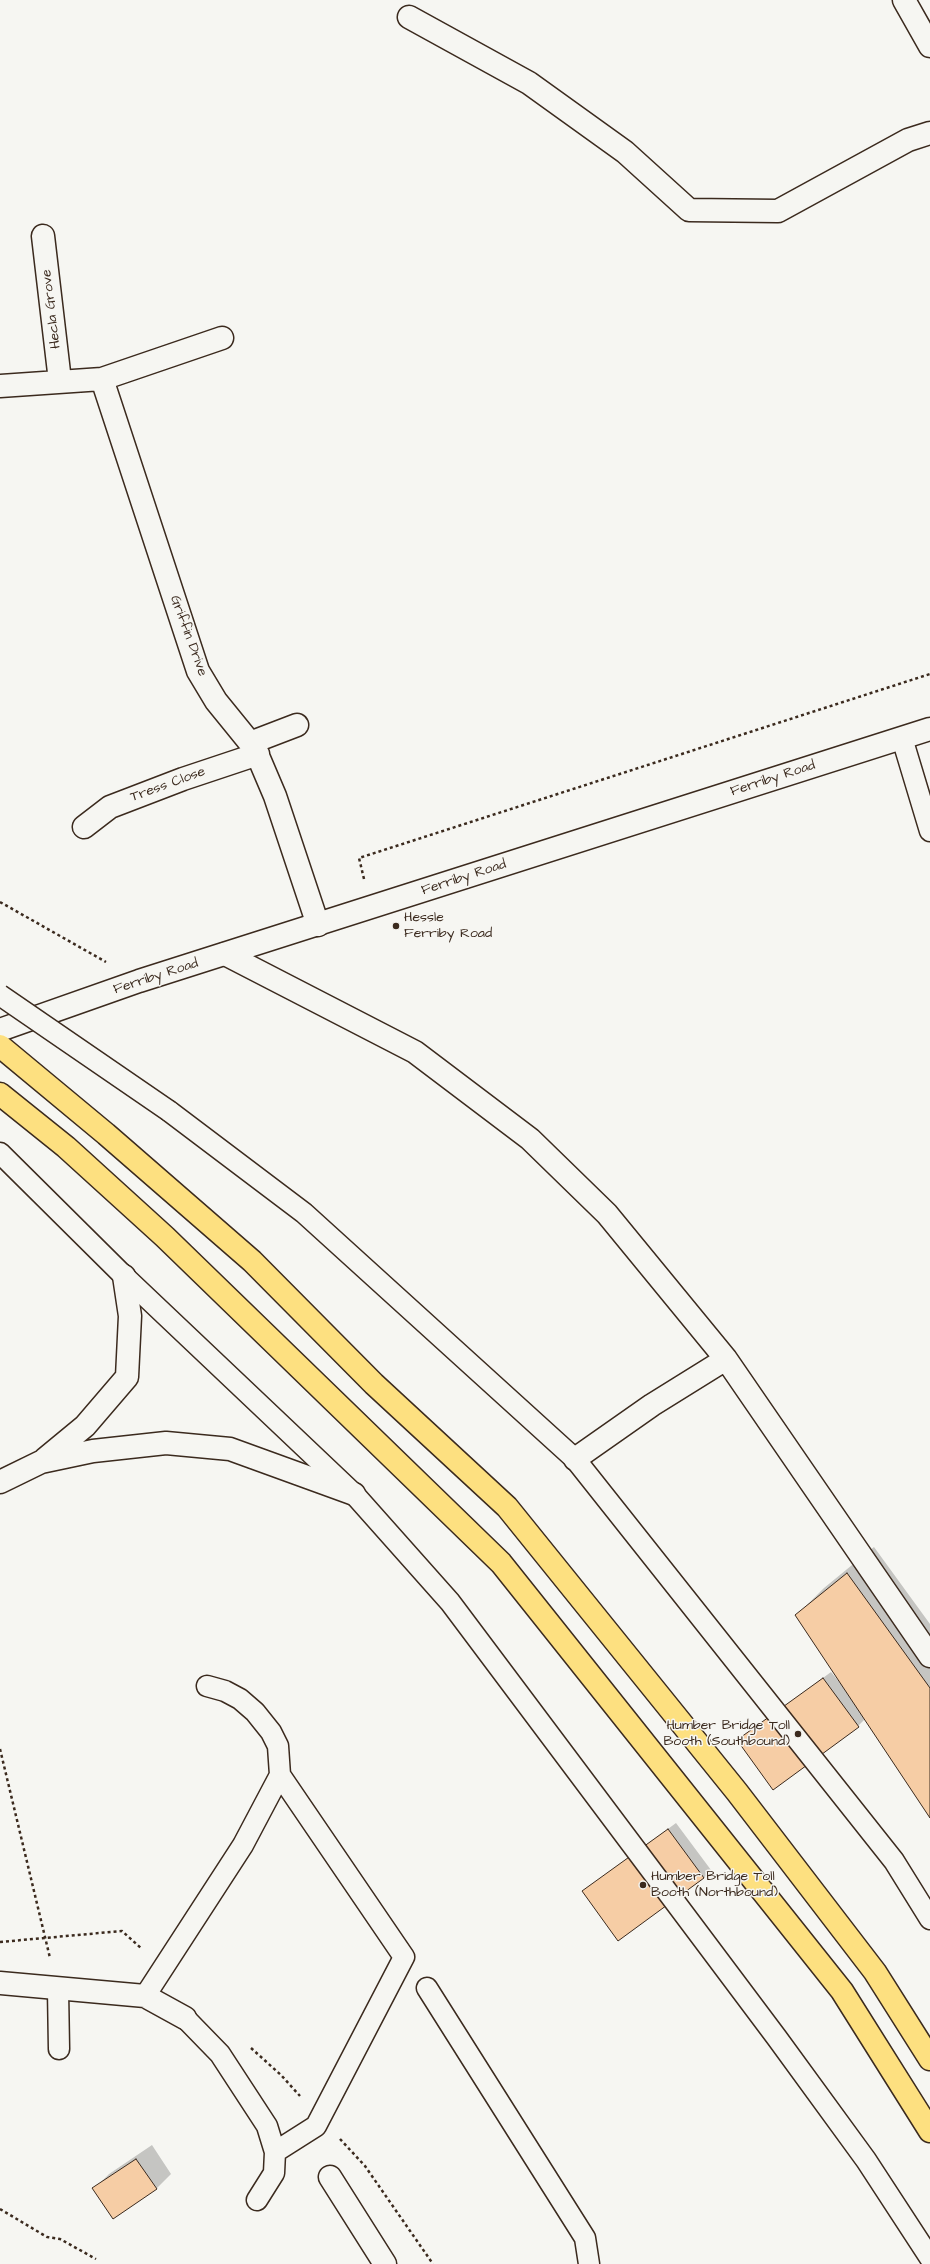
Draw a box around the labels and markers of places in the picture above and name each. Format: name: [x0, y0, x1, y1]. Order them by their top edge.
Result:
place label: Hessle Ferriby Road: [404, 910, 492, 942]
marker: Hessle Ferriby Road: [391, 921, 401, 931]
place label: Humber Bridge Toll Booth (Southbound): [663, 1718, 790, 1750]
marker: Humber Bridge Toll Booth (Southbound): [793, 1729, 803, 1739]
place label: Humber Bridge Toll Booth (Northbound): [651, 1869, 778, 1902]
marker: Humber Bridge Toll Booth (Northbound): [638, 1880, 648, 1890]

